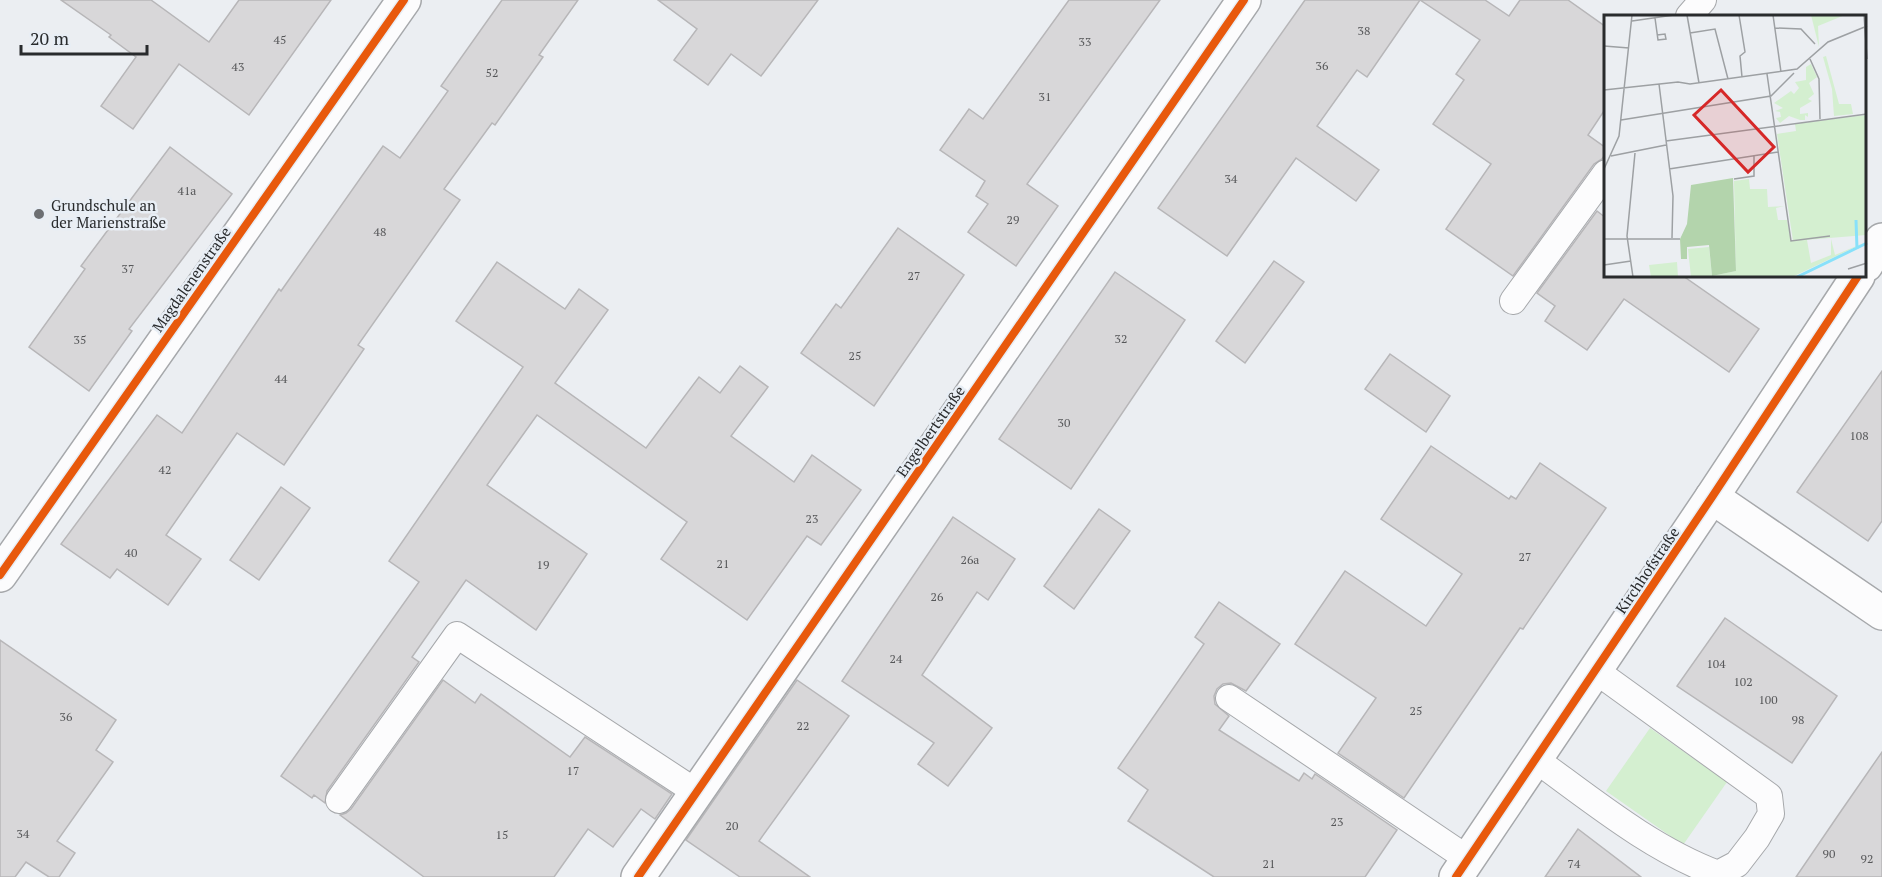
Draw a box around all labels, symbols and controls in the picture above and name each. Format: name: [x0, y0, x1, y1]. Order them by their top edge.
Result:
inset map: [1604, 15, 1867, 278]
scale bar: [21, 18, 147, 56]
house number: 38: [1358, 23, 1370, 38]
text: 20 m: [30, 26, 70, 50]
house number: 45: [274, 32, 286, 47]
house number: 33: [1079, 34, 1091, 49]
house number: 36: [1316, 58, 1329, 73]
house number: 43: [232, 59, 244, 74]
house number: 52: [486, 65, 498, 80]
house number: 31: [1039, 89, 1051, 104]
house number: 34: [1225, 171, 1238, 186]
house number: 41a: [178, 183, 196, 198]
place label: Grundschule an der Marienstraße: [51, 195, 166, 232]
marker: Grundschule an der Marienstraße: [32, 207, 46, 221]
house number: 29: [1007, 212, 1019, 227]
street label: Magdalenenstraße: [147, 222, 235, 336]
house number: 48: [374, 224, 386, 239]
house number: 37: [122, 261, 134, 276]
house number: 27: [908, 268, 920, 283]
house number: 32: [1115, 331, 1127, 346]
house number: 35: [74, 332, 86, 347]
house number: 25: [849, 348, 861, 363]
house number: 44: [275, 371, 288, 386]
street label: Engelbertstraße: [891, 381, 969, 481]
house number: 30: [1058, 415, 1070, 430]
house number: 108: [1849, 428, 1869, 443]
house number: 42: [159, 462, 171, 477]
house number: 23: [806, 511, 818, 526]
street label: Kirchhofstraße: [1611, 523, 1683, 617]
house number: 40: [125, 545, 137, 560]
house number: 27: [1519, 549, 1531, 564]
house number: 26a: [961, 552, 979, 567]
house number: 21: [717, 556, 729, 571]
house number: 19: [537, 557, 549, 572]
house number: 26: [931, 589, 944, 604]
house number: 24: [890, 651, 903, 666]
house number: 104: [1706, 656, 1726, 671]
house number: 102: [1733, 674, 1753, 689]
house number: 100: [1758, 692, 1778, 707]
house number: 25: [1410, 703, 1422, 718]
house number: 36: [60, 709, 73, 724]
house number: 98: [1792, 712, 1804, 727]
house number: 22: [797, 718, 809, 733]
house number: 17: [567, 763, 579, 778]
house number: 23: [1331, 814, 1343, 829]
house number: 20: [726, 818, 738, 833]
house number: 34: [17, 826, 30, 841]
house number: 15: [496, 827, 508, 842]
house number: 90: [1823, 846, 1835, 861]
house number: 92: [1861, 851, 1873, 866]
house number: 21: [1263, 856, 1275, 871]
house number: 74: [1568, 856, 1581, 871]

